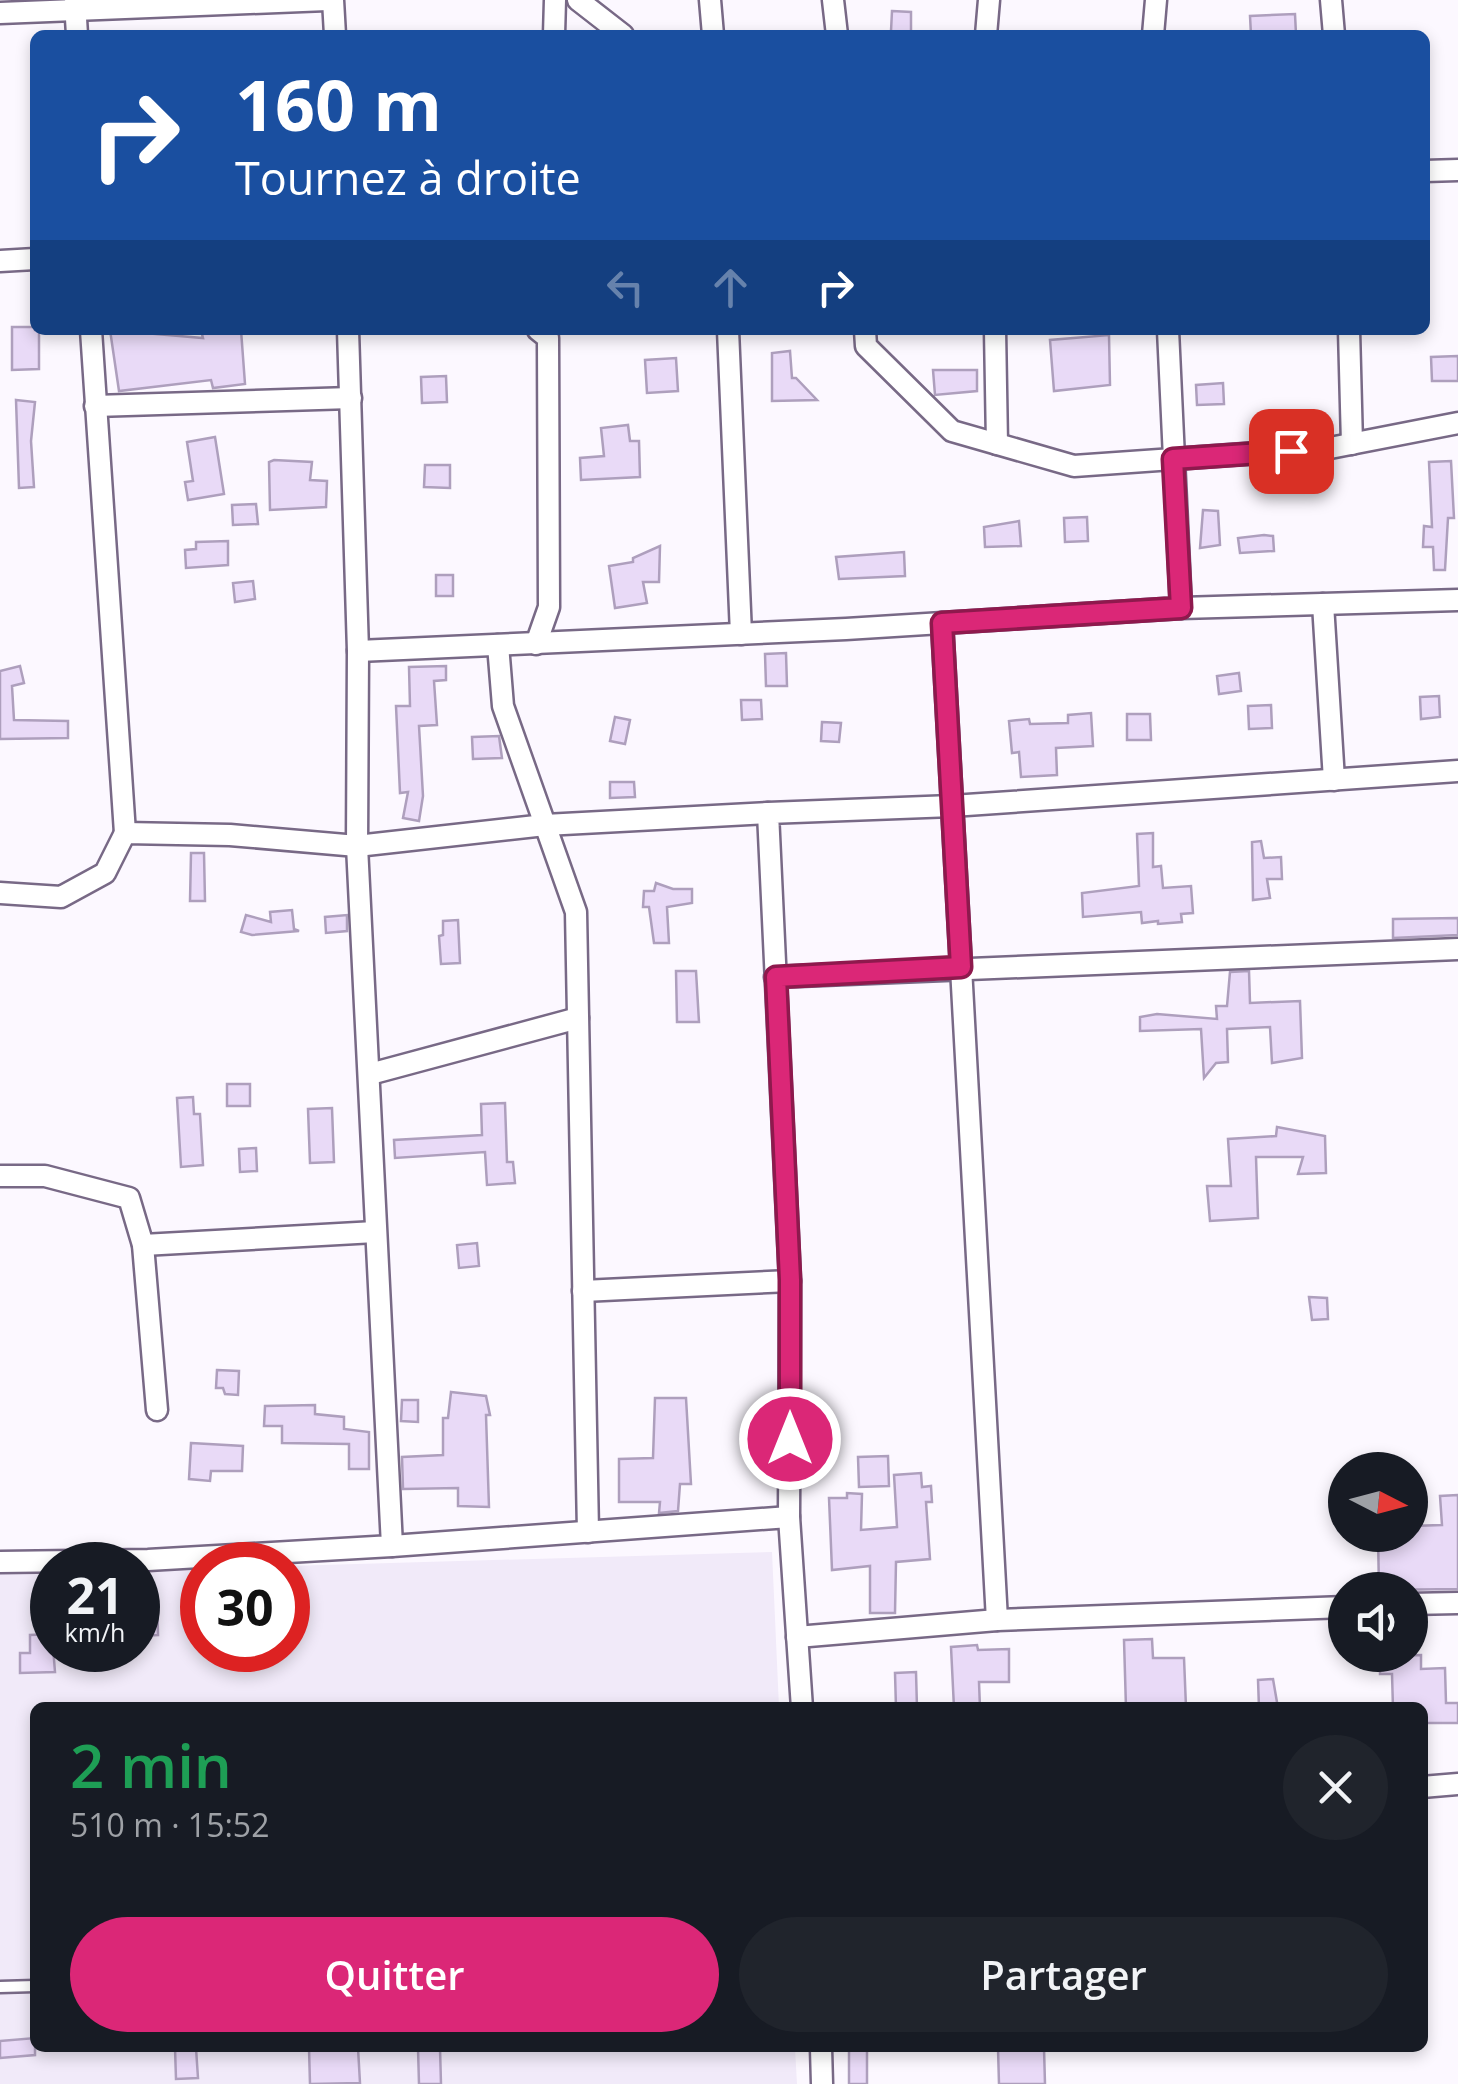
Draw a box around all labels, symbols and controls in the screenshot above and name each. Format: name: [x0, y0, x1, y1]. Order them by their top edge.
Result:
text: 160 m: [235, 56, 442, 152]
icon: right: [70, 70, 200, 200]
text: Tournez à droite: [235, 147, 581, 208]
icon: left: [598, 260, 653, 315]
icon: ahead: [703, 260, 758, 315]
icon: right: [808, 260, 863, 315]
pin: [1249, 409, 1334, 494]
icon: arrive: [1264, 424, 1319, 479]
position arrow: [738, 1387, 842, 1491]
north arrow: [1328, 1452, 1428, 1552]
map controls: [1328, 1452, 1428, 1672]
speed limit sign: 30: [180, 1542, 310, 1672]
text: 21: [66, 1561, 124, 1629]
button: sound: [1328, 1572, 1428, 1672]
text: km/h: [65, 1615, 125, 1649]
text: 2 min: [70, 1724, 232, 1806]
button: close: [1283, 1735, 1388, 1840]
text: 510 m · 15:52: [70, 1803, 269, 1846]
button: Quitter: [70, 1917, 719, 2032]
button: Partager: [739, 1917, 1388, 2032]

